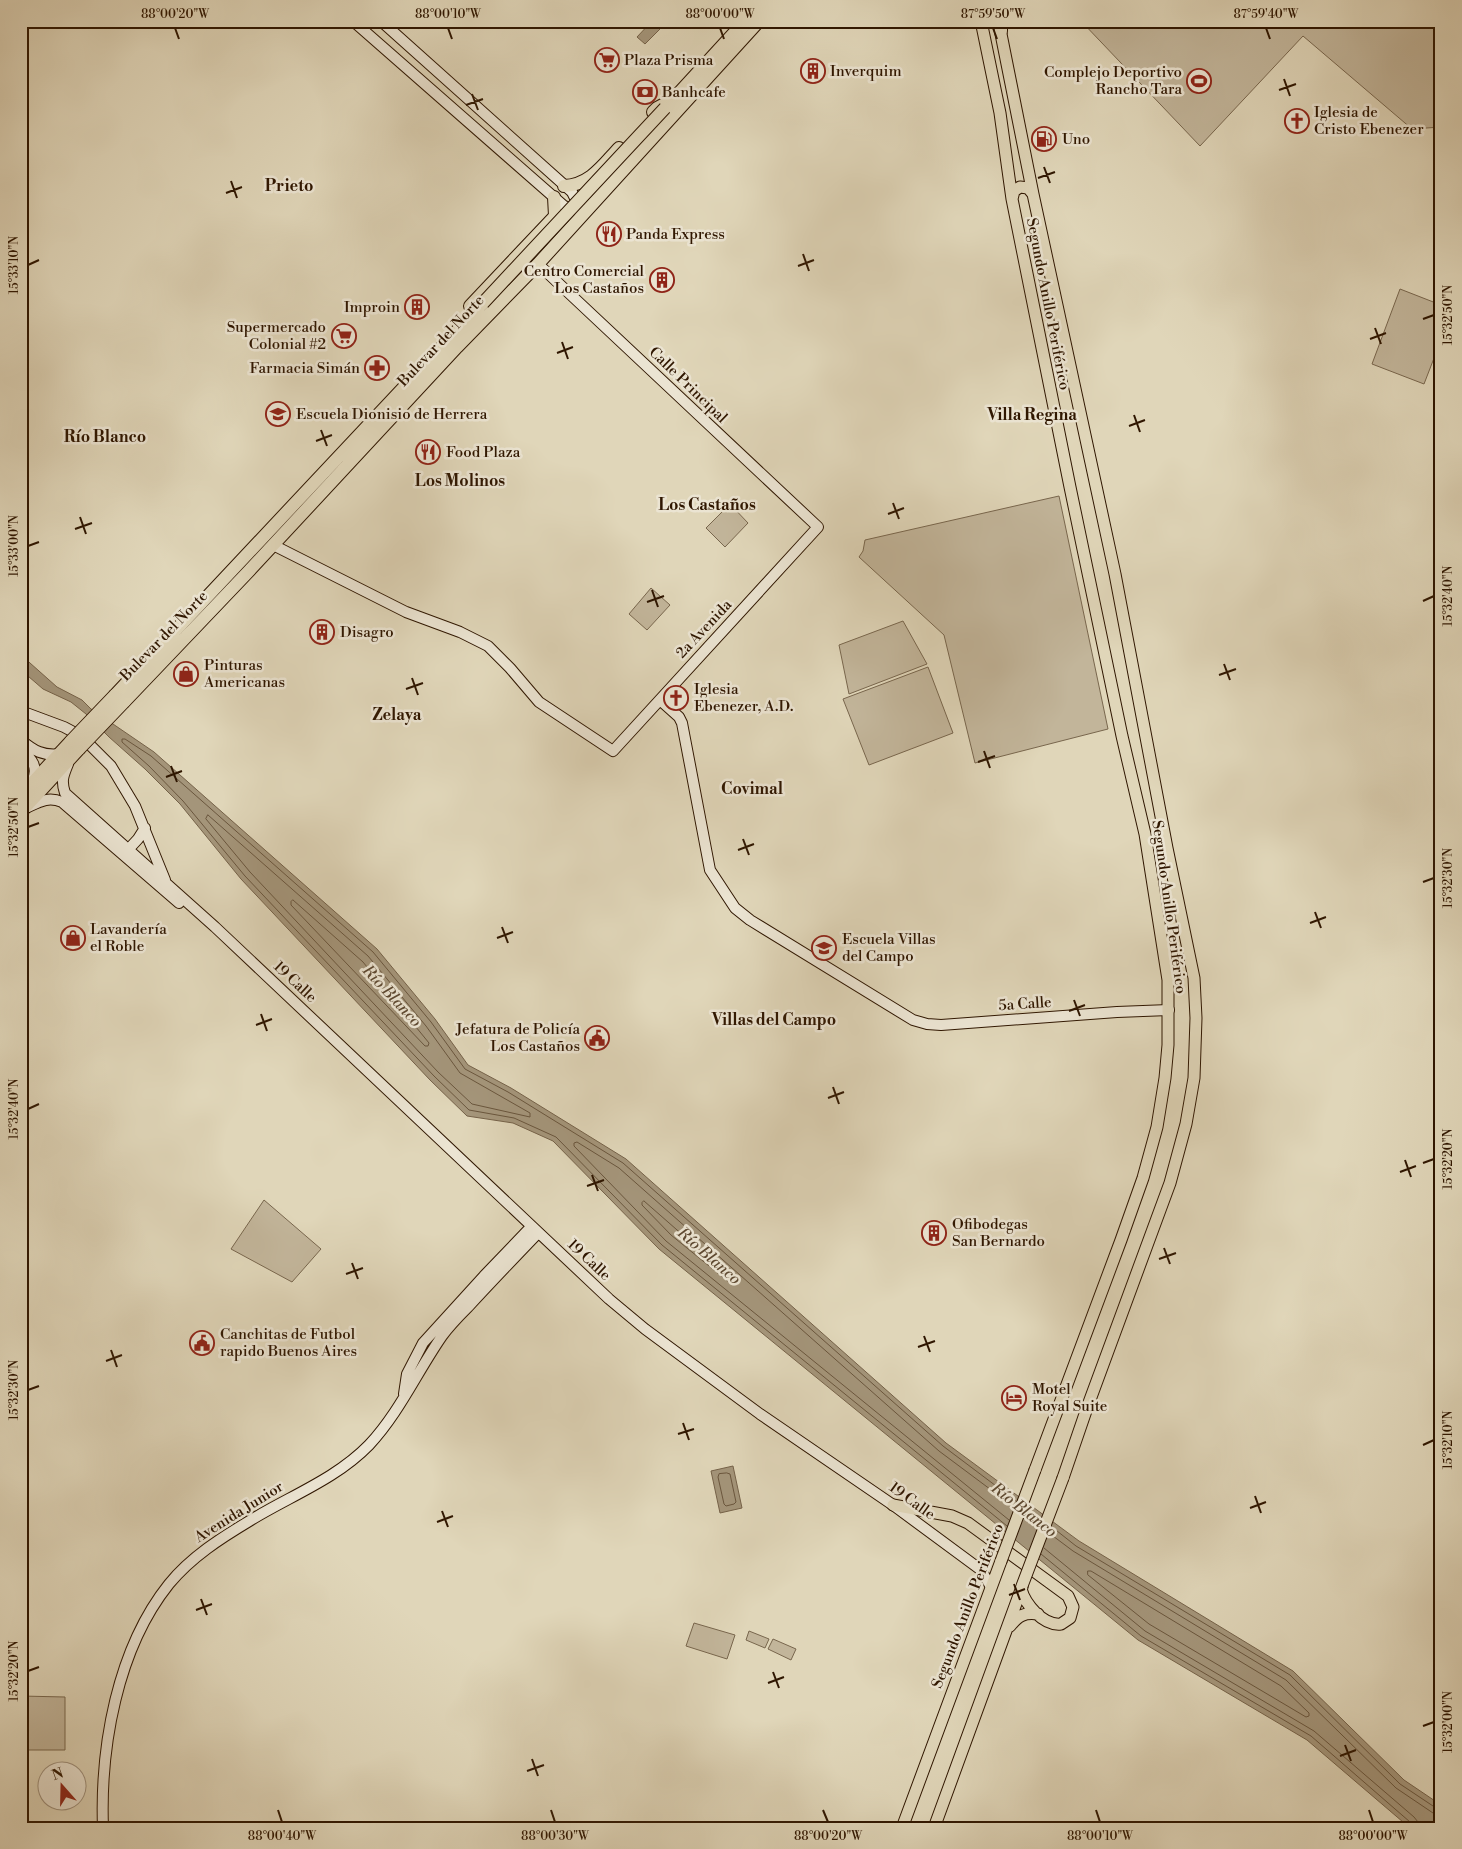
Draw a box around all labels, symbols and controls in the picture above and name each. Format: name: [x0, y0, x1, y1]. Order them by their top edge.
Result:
text: 88°00'20"W: [141, 7, 210, 22]
text: 88°00'10"W: [415, 7, 482, 22]
text: 88°00'00"W: [685, 7, 756, 22]
text: 87°59'50"W: [961, 7, 1026, 22]
text: 87°59'40"W: [1234, 7, 1300, 22]
supermarket icon: Plaza Prisma: [594, 47, 620, 73]
place label: Plaza Prisma: [624, 51, 714, 70]
building icon: Inverquim: [800, 58, 826, 84]
place label: Inverquim: [830, 62, 902, 81]
place label: Complejo Deportivo Rancho Tara: [1044, 63, 1182, 99]
sports icon: Complejo Deportivo Rancho Tara: [1186, 68, 1212, 94]
bank icon: Banhcafe: [632, 79, 658, 105]
place label: Banhcafe: [661, 83, 726, 102]
place label: Iglesia de Cristo Ebenezer: [1314, 103, 1424, 139]
church icon: Iglesia de Cristo Ebenezer: [1284, 108, 1310, 134]
fuel station icon: Uno: [1031, 126, 1057, 152]
place label: Uno: [1062, 130, 1090, 149]
district label: Prieto: [265, 176, 313, 196]
street label: Segundo Anillo Periférico: [1022, 216, 1074, 392]
restaurant icon: Panda Express: [596, 221, 622, 247]
place label: Panda Express: [626, 225, 725, 244]
text: 15°33'10"N: [7, 236, 22, 294]
place label: Centro Comercial Los Castaños: [524, 262, 645, 298]
building icon: Centro Comercial Los Castaños: [649, 267, 675, 293]
text: 15°32'50"N: [1441, 285, 1456, 345]
street label: Bulevar del Norte: [393, 291, 488, 391]
building icon: Improin: [404, 294, 430, 320]
place label: Improin: [344, 298, 400, 317]
place label: Supermercado Colonial #2: [227, 318, 326, 354]
supermarket icon: Supermercado Colonial #2: [331, 323, 357, 349]
street label: Calle Principal: [645, 343, 732, 428]
pharmacy icon: Farmacia Simán: [364, 355, 390, 381]
place label: Farmacia Simán: [250, 359, 360, 378]
school or university icon: Escuela Dionisio de Herrera: [265, 401, 291, 427]
place label: Escuela Dionisio de Herrera: [296, 405, 488, 424]
district label: Villa Regina: [986, 405, 1077, 425]
district label: Río Blanco: [64, 427, 146, 447]
restaurant icon: Food Plaza: [415, 439, 441, 465]
place label: Food Plaza: [446, 443, 521, 462]
district label: Los Molinos: [415, 471, 505, 491]
district label: Los Castaños: [658, 495, 756, 515]
text: 15°33'00"N: [7, 515, 22, 577]
text: 15°32'40"N: [1441, 565, 1456, 627]
street label: Bulevar del Norte: [115, 587, 212, 686]
street label: 2a Avenida: [672, 595, 736, 662]
building icon: Disagro: [309, 619, 335, 645]
place label: Disagro: [340, 623, 394, 642]
place label: Pinturas Americanas: [203, 656, 285, 692]
shop icon: Pinturas Americanas: [173, 661, 199, 687]
place label: Iglesia Ebenezer, A.D.: [694, 680, 793, 716]
church icon: Iglesia Ebenezer, A.D.: [663, 685, 689, 711]
district label: Zelaya: [372, 705, 422, 725]
district label: Covimal: [721, 779, 784, 799]
text: 15°32'50"N: [7, 797, 22, 857]
street label: Segundo Anillo Periférico: [1147, 819, 1191, 995]
text: 15°32'30"N: [1441, 848, 1456, 908]
place label: Lavandería el Roble: [90, 920, 167, 956]
shop icon: Lavandería el Roble: [60, 925, 86, 951]
place label: Escuela Villas del Campo: [842, 930, 936, 966]
school or university icon: Escuela Villas del Campo: [811, 935, 837, 961]
street label: 19 Calle: [269, 957, 321, 1007]
water label: Río Blanco: [358, 960, 426, 1031]
street label: 5a Calle: [998, 993, 1052, 1015]
district label: Villas del Campo: [711, 1010, 836, 1030]
place label: Jefatura de Policía Los Castaños: [455, 1020, 580, 1056]
public building icon: Jefatura de Policía Los Castaños: [584, 1025, 610, 1051]
text: 15°32'40"N: [7, 1078, 22, 1140]
text: 15°32'20"N: [1441, 1129, 1456, 1189]
place label: Ofibodegas San Bernardo: [952, 1215, 1045, 1251]
building icon: Ofibodegas San Bernardo: [921, 1220, 947, 1246]
water label: Río Blanco: [672, 1222, 745, 1289]
street label: 19 Calle: [563, 1235, 615, 1285]
place label: Canchitas de Futbol rapido Buenos Aires: [220, 1325, 357, 1361]
public building icon: Canchitas de Futbol rapido Buenos Aires: [189, 1330, 215, 1356]
text: 15°32'30"N: [7, 1360, 22, 1420]
place label: Motel Royal Suite: [1032, 1380, 1107, 1416]
hotel icon: Motel Royal Suite: [1001, 1385, 1027, 1411]
text: 15°32'10"N: [1441, 1411, 1456, 1469]
street label: Avenida Junior: [190, 1477, 287, 1547]
street label: 19 Calle: [885, 1478, 939, 1524]
water label: Río Blanco: [986, 1478, 1061, 1542]
street label: Segundo Anillo Periférico: [928, 1521, 1008, 1691]
text: 15°32'20"N: [7, 1641, 22, 1701]
text: 15°32'00"N: [1441, 1691, 1456, 1753]
north arrow: [38, 1762, 88, 1812]
text: N: [50, 1764, 66, 1785]
text: 88°00'40"W: [248, 1829, 317, 1844]
text: 88°00'30"W: [521, 1829, 590, 1844]
text: 88°00'20"W: [794, 1829, 863, 1844]
text: 88°00'10"W: [1067, 1829, 1134, 1844]
text: 88°00'00"W: [1338, 1829, 1409, 1844]

